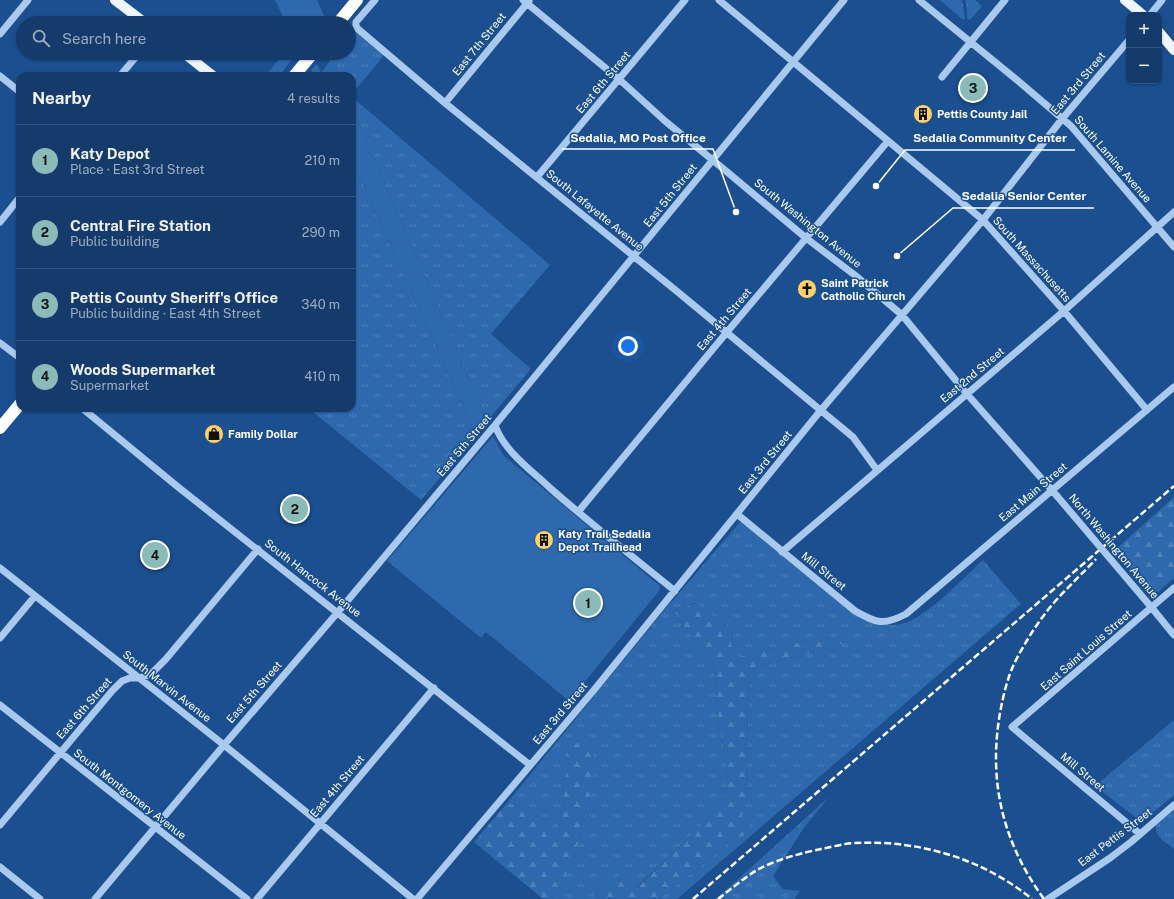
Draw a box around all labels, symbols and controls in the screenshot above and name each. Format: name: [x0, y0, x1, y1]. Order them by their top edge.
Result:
street label: East 7th Street: [450, 10, 508, 78]
map controls: [1126, 12, 1162, 84]
button: +: [1126, 12, 1162, 48]
search box: [16, 16, 356, 60]
icon: search: [30, 27, 52, 49]
text: Search here: [62, 30, 146, 47]
street label: East 6th Street: [574, 48, 632, 116]
button: −: [1126, 48, 1162, 84]
street label: East 3rd Street: [1048, 49, 1108, 117]
pin: 3: [960, 73, 986, 103]
text: Nearby: [32, 88, 91, 108]
text: 4 results: [287, 91, 340, 106]
building icon: Pettis County Jail: [912, 103, 934, 125]
place label: Pettis County Jail: [937, 108, 1028, 120]
street label: South Lamine Avenue: [1072, 113, 1154, 205]
callout: Sedalia, MO Post Office: [562, 125, 713, 149]
callout: Sedalia Community Center: [905, 126, 1075, 150]
text: Sedalia, MO Post Office: [570, 131, 706, 145]
text: Sedalia Community Center: [913, 131, 1067, 145]
text: Katy Depot: [70, 145, 150, 162]
text: 1: [42, 153, 48, 168]
text: 210 m: [305, 153, 340, 168]
street label: East 5th Street: [641, 161, 699, 229]
text: Place · East 3rd Street: [70, 162, 205, 177]
street label: South Lafayette Avenue: [544, 167, 646, 253]
street label: South Washington Avenue: [752, 176, 864, 270]
callout: Sedalia Senior Center: [953, 184, 1094, 208]
text: Sedalia Senior Center: [961, 189, 1087, 203]
street label: South Massachusetts: [991, 214, 1074, 304]
text: Central Fire Station: [70, 217, 211, 234]
text: 2: [41, 225, 49, 240]
text: 290 m: [302, 225, 340, 240]
text: Public building: [70, 234, 160, 249]
place label: Saint Patrick Catholic Church: [821, 277, 905, 302]
church icon: Saint Patrick Catholic Church: [796, 278, 818, 300]
street label: East 4th Street: [694, 285, 754, 353]
text: Pettis County Sheriff's Office: [70, 289, 278, 306]
text: 3: [41, 297, 49, 312]
text: 340 m: [301, 297, 340, 312]
text: Public building · East 4th Street: [70, 306, 261, 321]
your location: [618, 336, 638, 356]
street label: East 2nd Street: [938, 345, 1006, 405]
text: Woods Supermarket: [70, 361, 216, 378]
text: 4: [41, 369, 49, 384]
text: 410 m: [304, 369, 340, 384]
text: Supermarket: [70, 378, 149, 393]
street label: East 5th Street: [434, 411, 494, 479]
shop icon: Family Dollar: [203, 423, 225, 445]
place label: Family Dollar: [228, 428, 298, 440]
street label: East 3rd Street: [736, 428, 794, 496]
street label: East Main Street: [997, 460, 1069, 524]
street label: North Washington Avenue: [1067, 491, 1161, 601]
pin: 2: [282, 494, 308, 524]
place label: Katy Trail Sedalia Depot Trailhead: [558, 528, 651, 553]
building icon: Katy Trail Sedalia Depot Trailhead: [533, 529, 555, 551]
street label: South Hancock Avenue: [263, 537, 363, 619]
pin: 4: [142, 540, 168, 570]
street label: Mill Street: [799, 549, 849, 593]
pin: 1: [575, 588, 601, 618]
street label: East Saint Louis Street: [1038, 607, 1134, 693]
street label: South Marvin Avenue: [121, 648, 213, 724]
street label: East 5th Street: [224, 659, 284, 725]
street label: East 6th Street: [54, 675, 114, 741]
street label: East 3rd Street: [530, 679, 590, 747]
street label: South Montgomery Avenue: [72, 746, 188, 842]
street label: Mill Street: [1059, 750, 1107, 794]
street label: East 4th Street: [307, 752, 367, 820]
street label: East Pettis Street: [1076, 805, 1154, 869]

